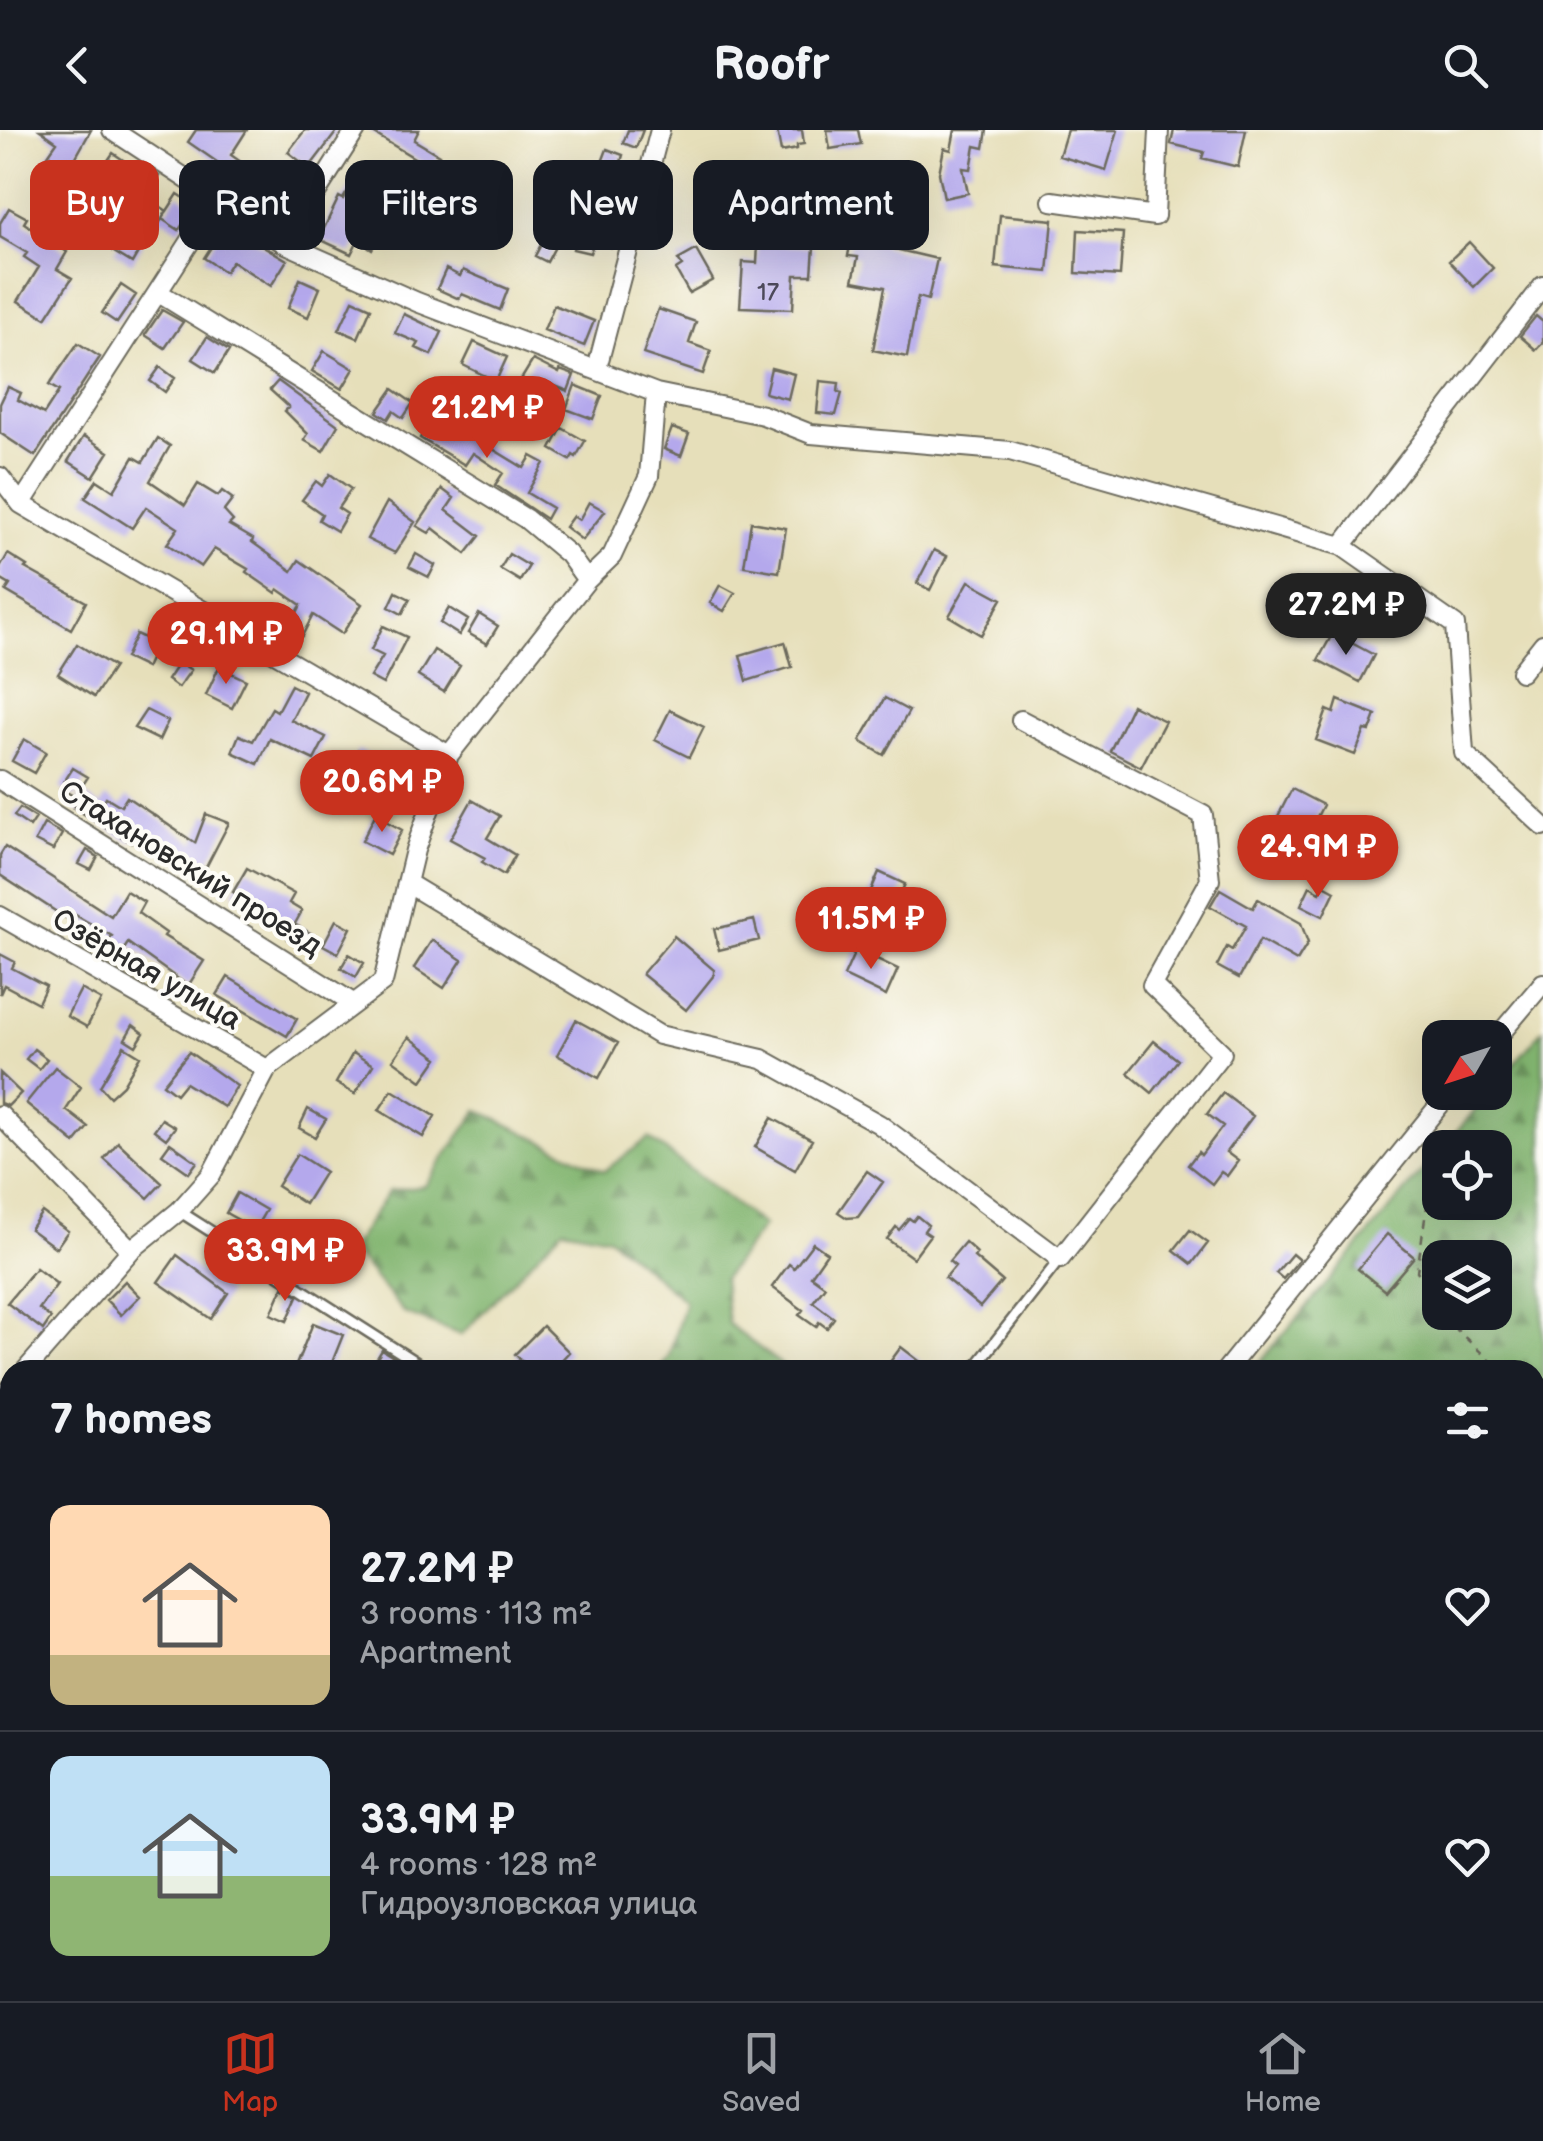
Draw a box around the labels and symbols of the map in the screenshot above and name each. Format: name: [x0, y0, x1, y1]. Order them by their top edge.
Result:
house number: 17: [757, 277, 780, 308]
pin: 21.2M ₽: [395, 376, 579, 461]
pin: 27.2M ₽: [1254, 573, 1438, 658]
pin: 29.1M ₽: [134, 602, 318, 687]
pin: 20.6M ₽: [290, 750, 474, 835]
street label: Стахановский проезд: [53, 773, 328, 964]
pin: 24.9M ₽: [1226, 815, 1410, 900]
pin: 11.5M ₽: [779, 887, 963, 972]
street label: Озёрная улица: [46, 901, 247, 1039]
north arrow: [1422, 1020, 1512, 1110]
pin: 33.9M ₽: [193, 1219, 377, 1304]

